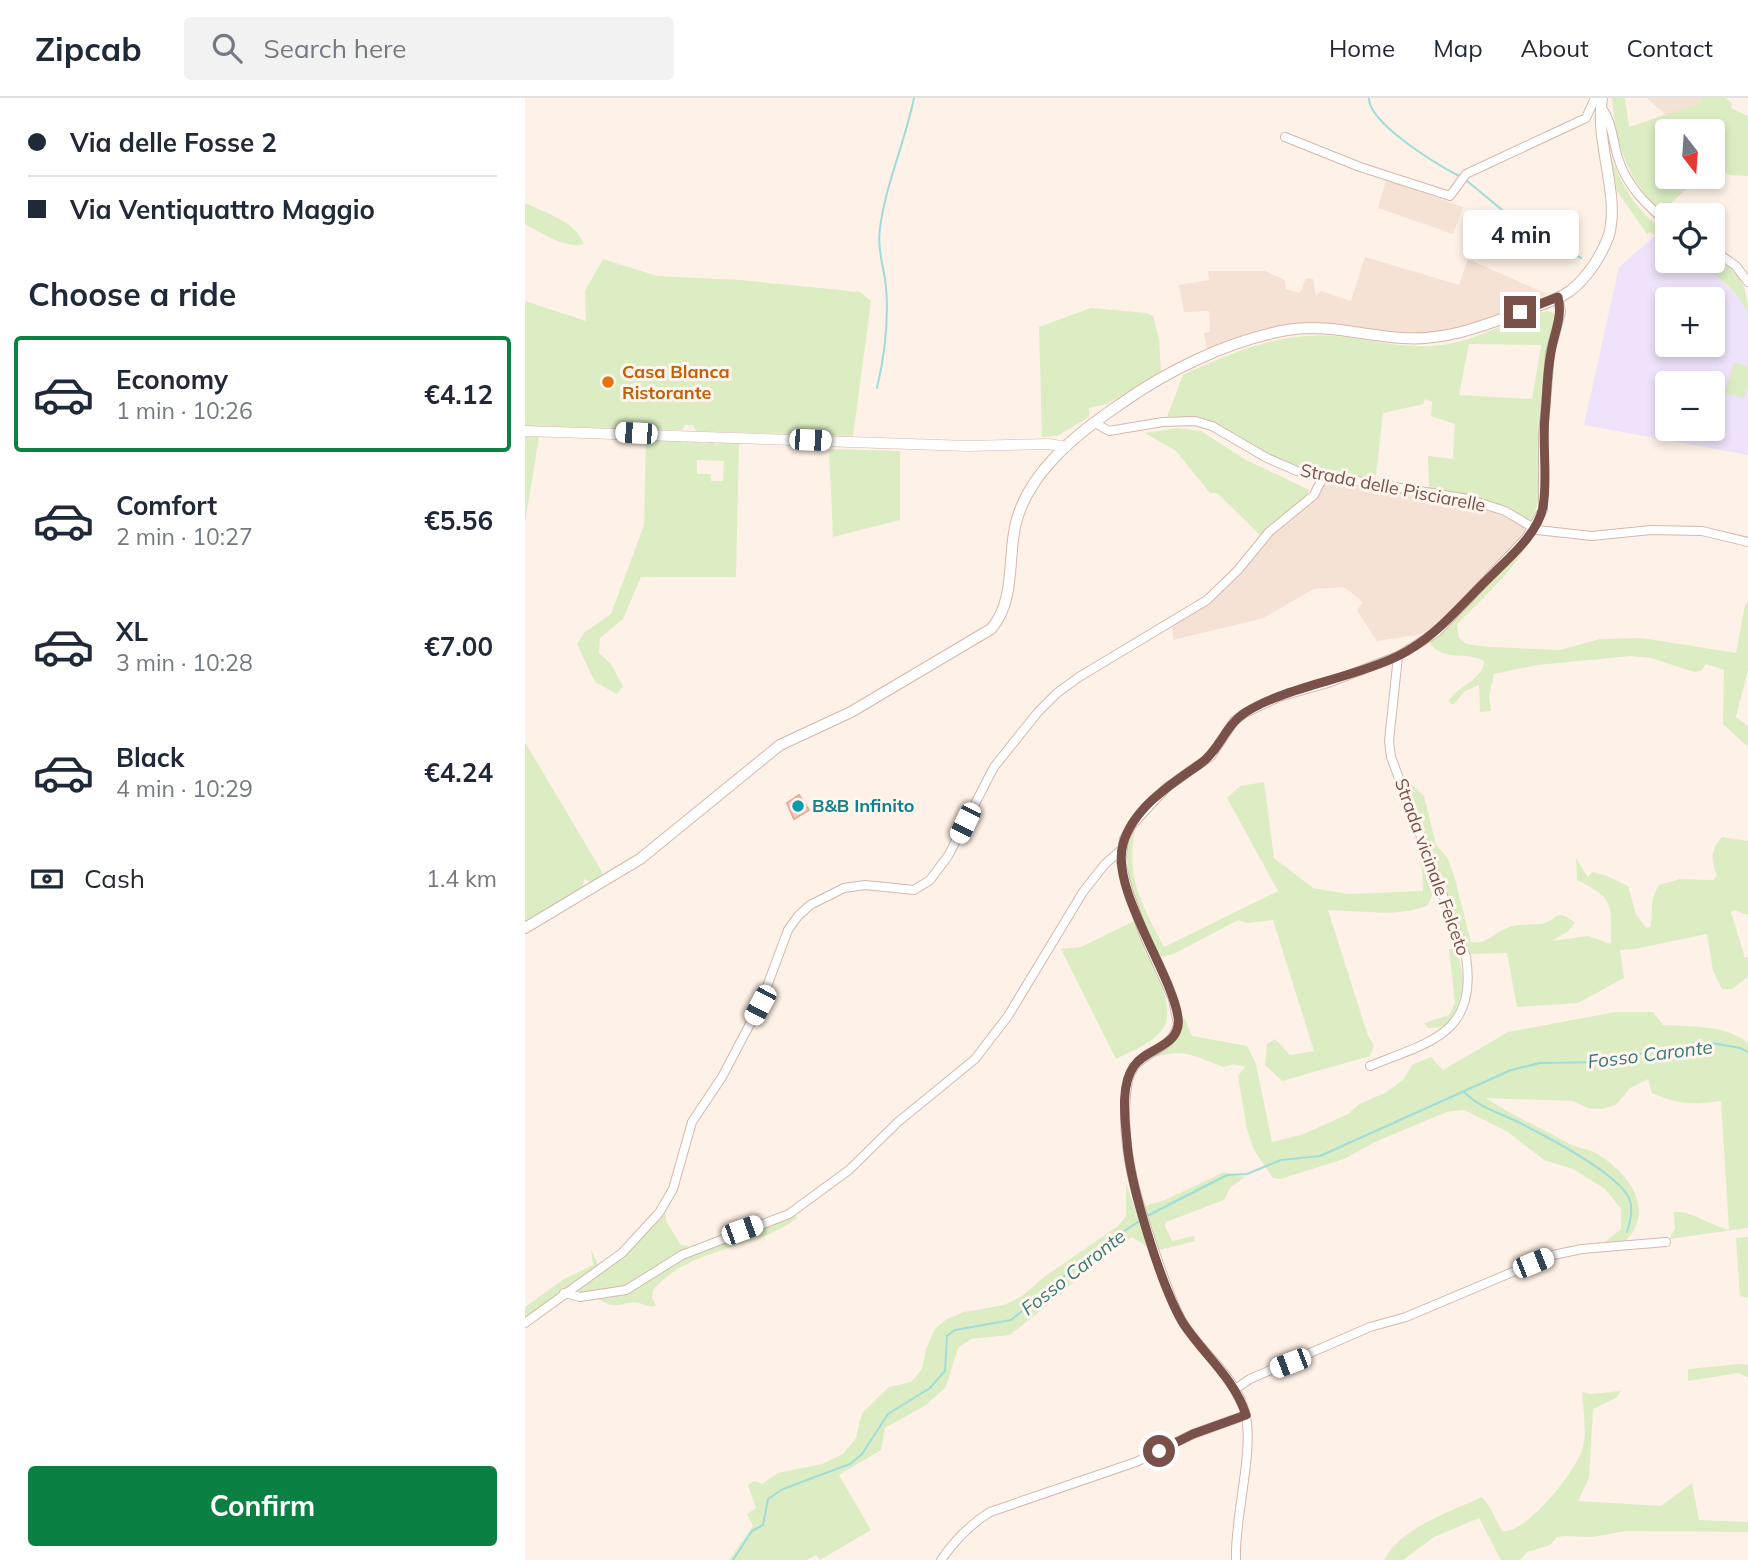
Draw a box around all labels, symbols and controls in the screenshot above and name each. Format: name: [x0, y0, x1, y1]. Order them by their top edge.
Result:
search box: [184, 17, 674, 80]
text: Zipcab: [35, 28, 142, 69]
icon: search: [208, 29, 246, 67]
text: Search here: [264, 32, 407, 65]
text: Home: [1329, 33, 1395, 63]
text: Map: [1433, 33, 1483, 63]
text: About: [1521, 33, 1589, 63]
text: Contact: [1627, 33, 1713, 63]
north arrow: [1655, 119, 1725, 189]
map controls: [1655, 119, 1725, 441]
text: Via delle Fosse 2: [70, 126, 277, 159]
text: Via Ventiquattro Maggio: [70, 193, 375, 226]
button: locate: [1655, 203, 1725, 273]
callout: 4 min: [1462, 211, 1578, 260]
text: 4 min: [1491, 220, 1551, 249]
text: Choose a ride: [28, 274, 236, 314]
button: +: [1655, 287, 1725, 357]
route end: [1504, 296, 1536, 328]
place label: Casa Blanca Ristorante: [622, 360, 730, 404]
icon: car: [32, 363, 95, 426]
text: Economy: [116, 363, 228, 396]
button: −: [1655, 371, 1725, 441]
marker: Casa Blanca Ristorante: [600, 374, 616, 390]
text: €4.12: [424, 378, 493, 411]
text: 1 min · 10:26: [116, 396, 253, 425]
car: [615, 421, 658, 445]
car: [789, 429, 832, 451]
street label: Strada delle Pisciarelle: [1299, 458, 1488, 517]
icon: car: [32, 489, 95, 552]
text: Comfort: [116, 489, 217, 522]
text: €5.56: [424, 504, 493, 537]
text: 2 min · 10:27: [116, 522, 253, 551]
icon: car: [32, 615, 95, 678]
text: XL: [116, 615, 148, 648]
text: €7.00: [424, 630, 493, 663]
text: 3 min · 10:28: [116, 648, 253, 677]
icon: car: [32, 741, 95, 804]
text: Black: [116, 741, 184, 774]
text: €4.24: [424, 756, 493, 789]
text: 4 min · 10:29: [116, 774, 253, 803]
street label: Strada vicinale Felceto: [1390, 775, 1475, 959]
place label: B&B Infinito: [812, 794, 914, 817]
marker: B&B Infinito: [790, 798, 806, 814]
car: [947, 800, 984, 846]
icon: cash: [28, 860, 66, 898]
text: Cash: [84, 862, 145, 895]
text: 1.4 km: [426, 864, 497, 893]
car: [741, 982, 780, 1028]
water label: Fosso Caronte: [1586, 1034, 1714, 1074]
car: [719, 1213, 766, 1247]
water label: Fosso Caronte: [1016, 1224, 1130, 1320]
car: [1510, 1245, 1557, 1281]
car: [1267, 1346, 1314, 1380]
route start: [1143, 1435, 1175, 1467]
button: Confirm: [28, 1466, 497, 1546]

